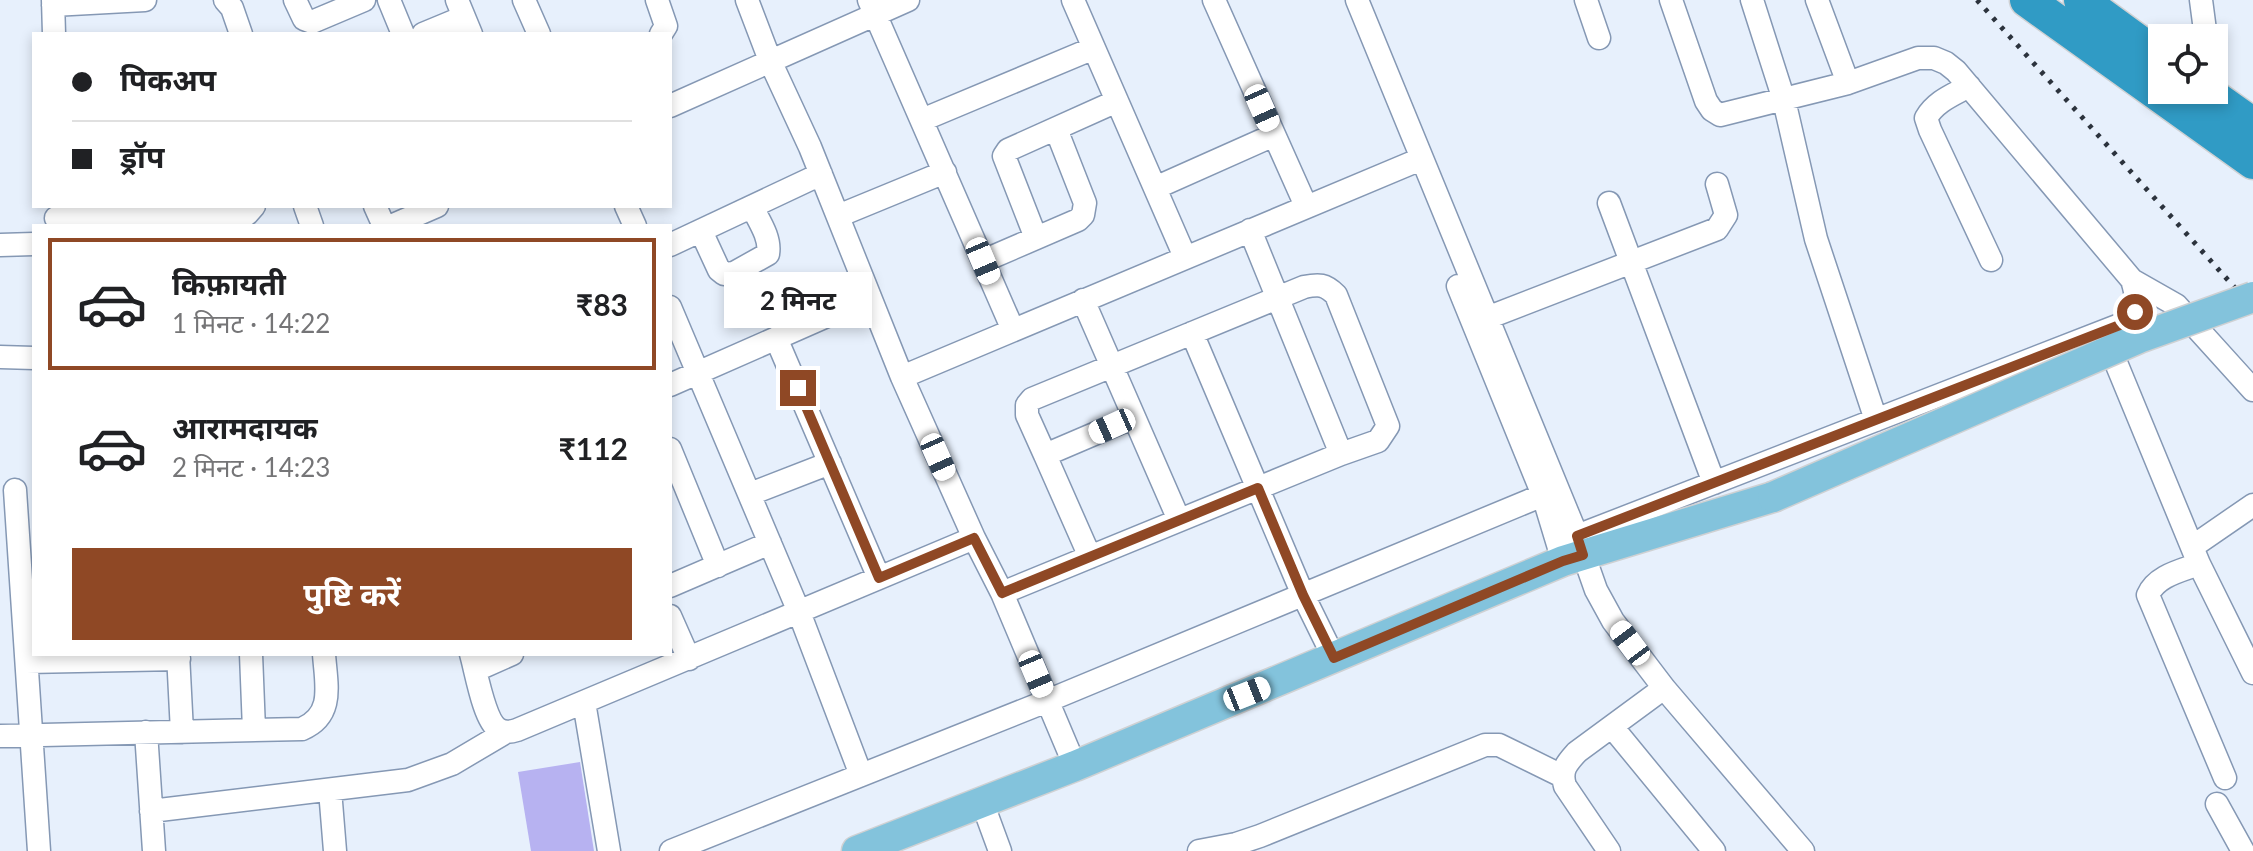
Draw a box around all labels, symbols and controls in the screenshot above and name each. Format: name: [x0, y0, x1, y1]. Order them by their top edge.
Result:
map controls: [2148, 24, 2228, 104]
button: locate: [2148, 24, 2228, 104]
text: पिकअप: [120, 61, 216, 97]
car: [1241, 81, 1283, 135]
text: ड्रॉप: [120, 138, 164, 174]
car: [963, 234, 1003, 288]
text: किफ़ायती: [172, 265, 286, 301]
icon: car: [76, 268, 148, 340]
callout: 2 मिनट: [724, 272, 872, 328]
text: 2 मिनट: [760, 284, 836, 316]
text: ₹83: [576, 286, 628, 322]
route start: [2117, 294, 2153, 330]
text: 1 मिनट · 14:22: [172, 307, 330, 339]
route end: [780, 370, 816, 406]
car: [1085, 405, 1139, 447]
text: आरामदायक: [172, 409, 318, 445]
icon: car: [76, 412, 148, 484]
text: ₹112: [558, 430, 628, 466]
car: [917, 430, 959, 484]
text: 2 मिनट · 14:23: [172, 451, 330, 483]
button: पुष्टि करें: [72, 548, 632, 640]
car: [1606, 617, 1654, 669]
car: [1016, 647, 1056, 701]
car: [1220, 674, 1274, 714]

